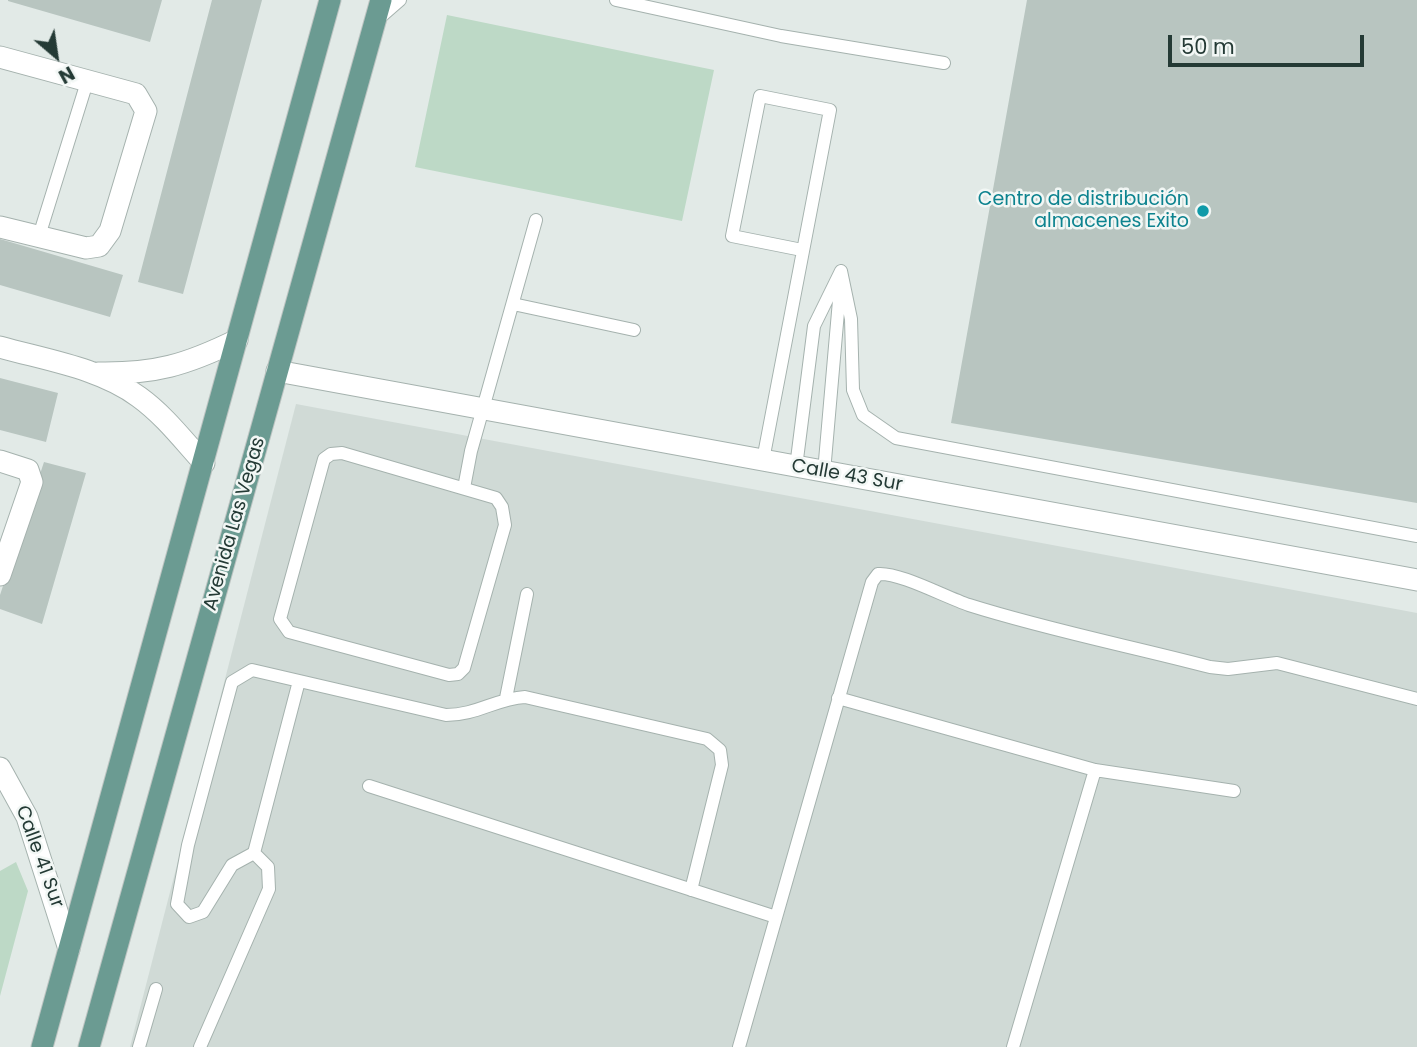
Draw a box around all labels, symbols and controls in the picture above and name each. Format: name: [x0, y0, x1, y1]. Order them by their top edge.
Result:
north arrow: [21, 21, 91, 91]
scale bar: [1172, 21, 1368, 65]
text: 50 m: [1181, 32, 1235, 61]
text: N: [54, 60, 79, 90]
place label: Centro de distribución almacenes Exito: [978, 189, 1189, 233]
marker: Centro de distribución almacenes Exito: [1195, 203, 1211, 219]
street label: Avenida Las Vegas: [199, 435, 271, 613]
street label: Calle 43 Sur: [790, 455, 904, 497]
street label: Calle 41 Sur: [10, 803, 68, 911]

